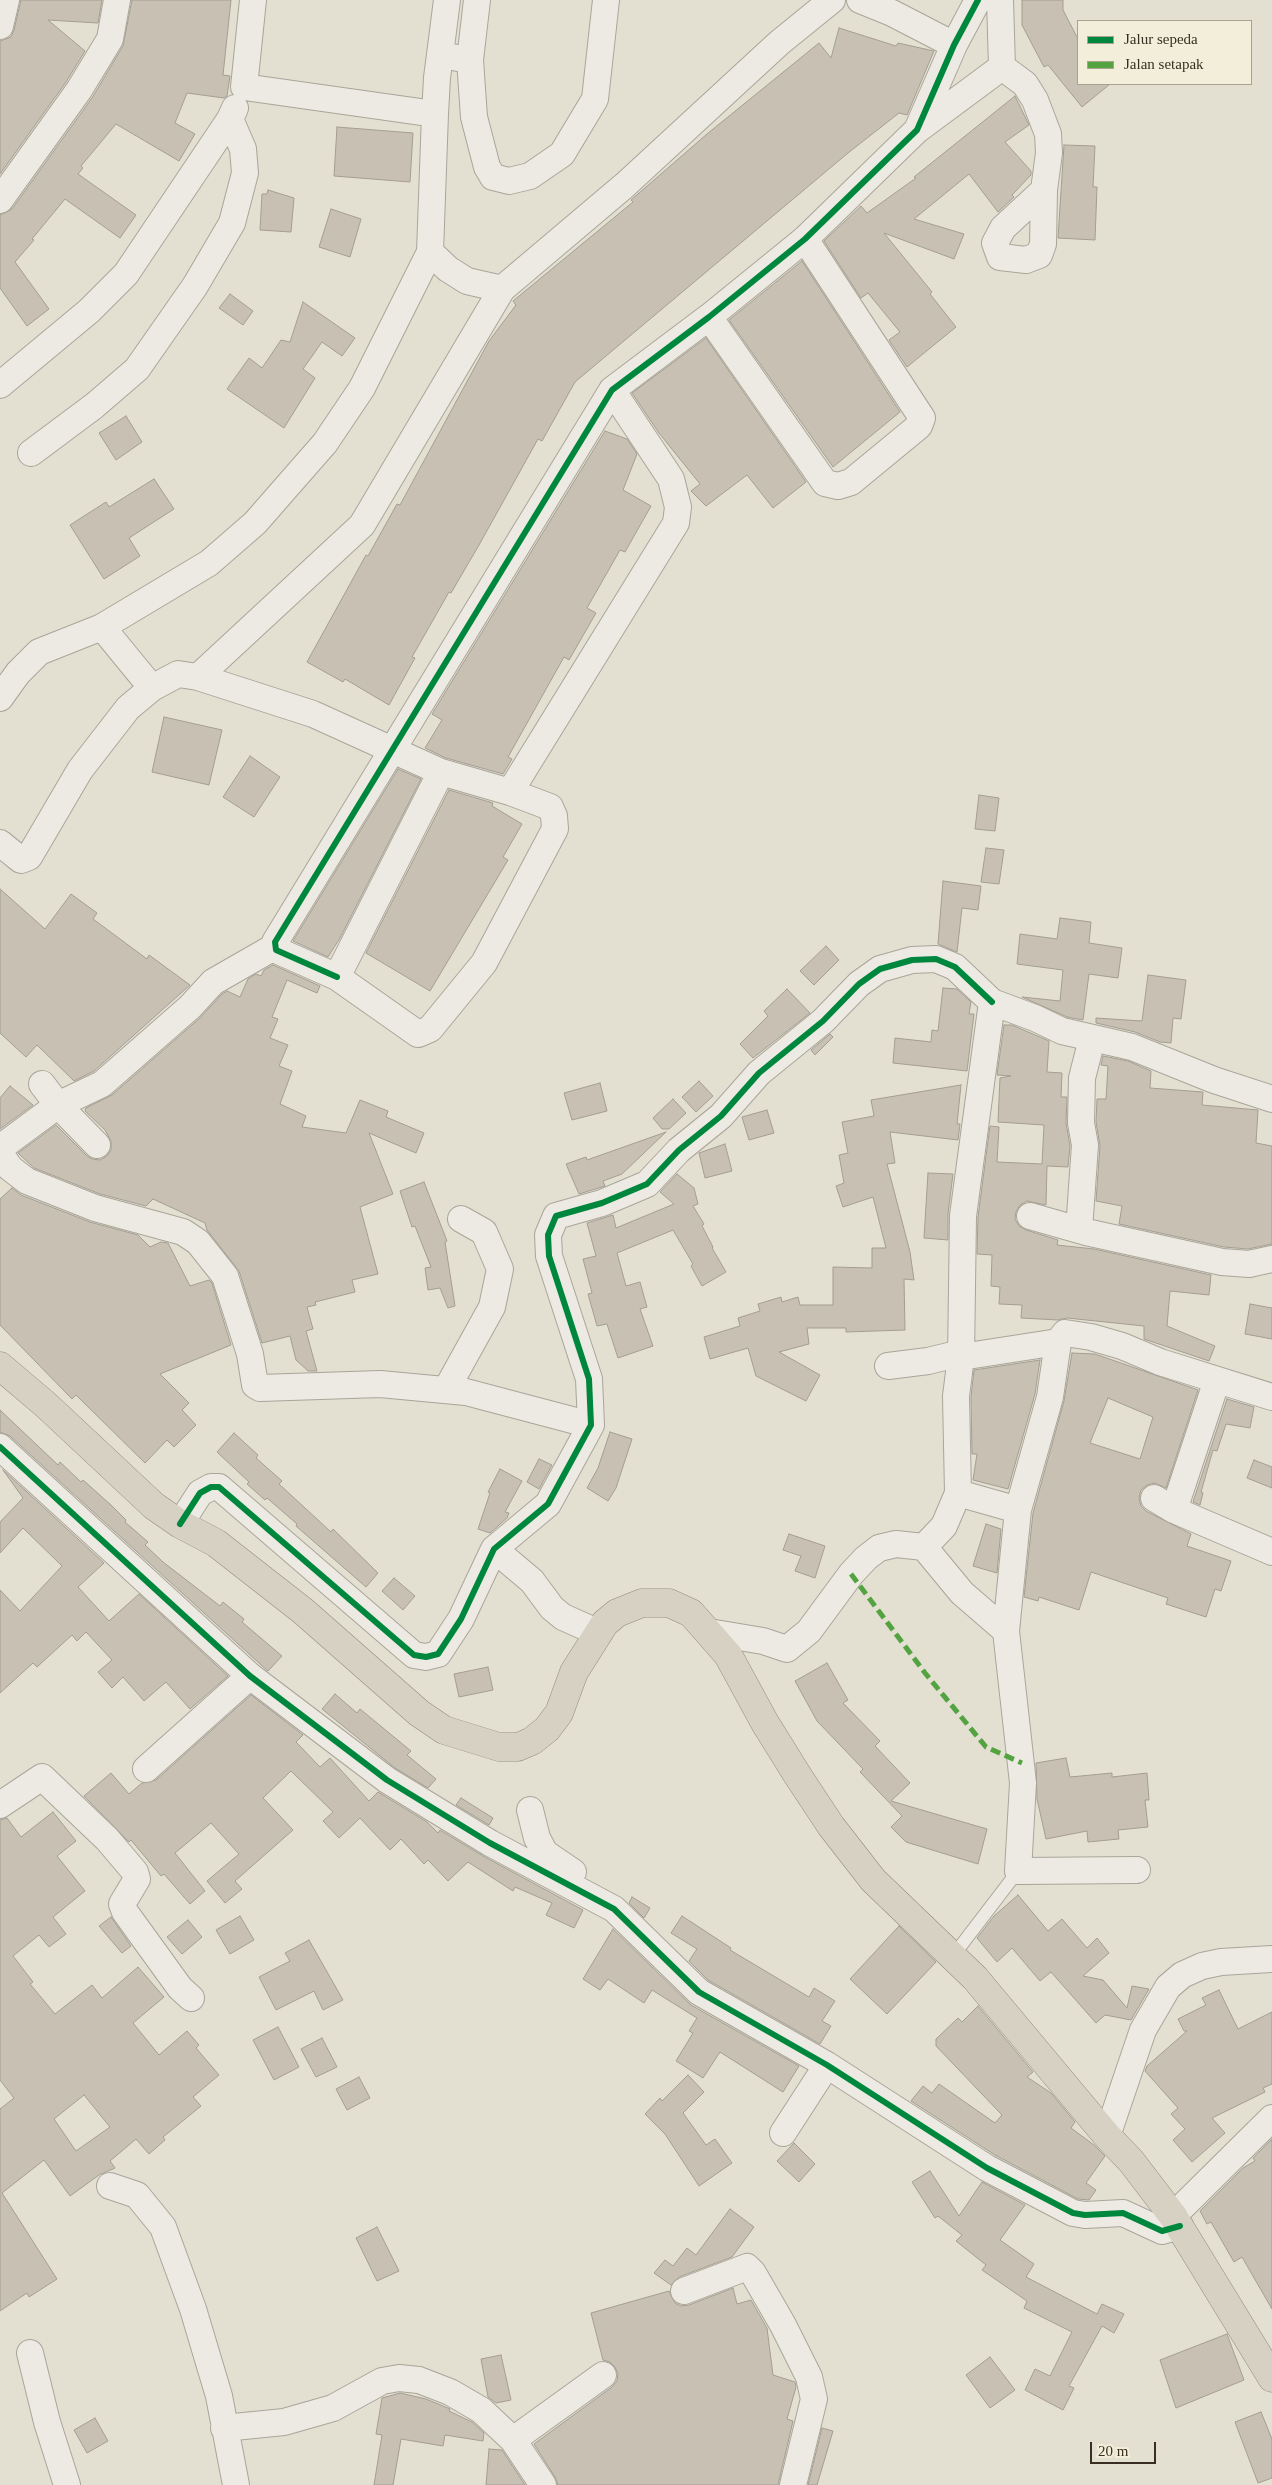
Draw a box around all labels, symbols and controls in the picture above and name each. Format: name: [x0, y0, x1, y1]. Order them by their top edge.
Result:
legend: [1077, 20, 1252, 85]
text: Jalur sepeda: [1124, 31, 1198, 47]
text: Jalan setapak: [1124, 56, 1204, 72]
scale bar: [1092, 2432, 1158, 2464]
text: 20 m: [1098, 2443, 1128, 2459]

